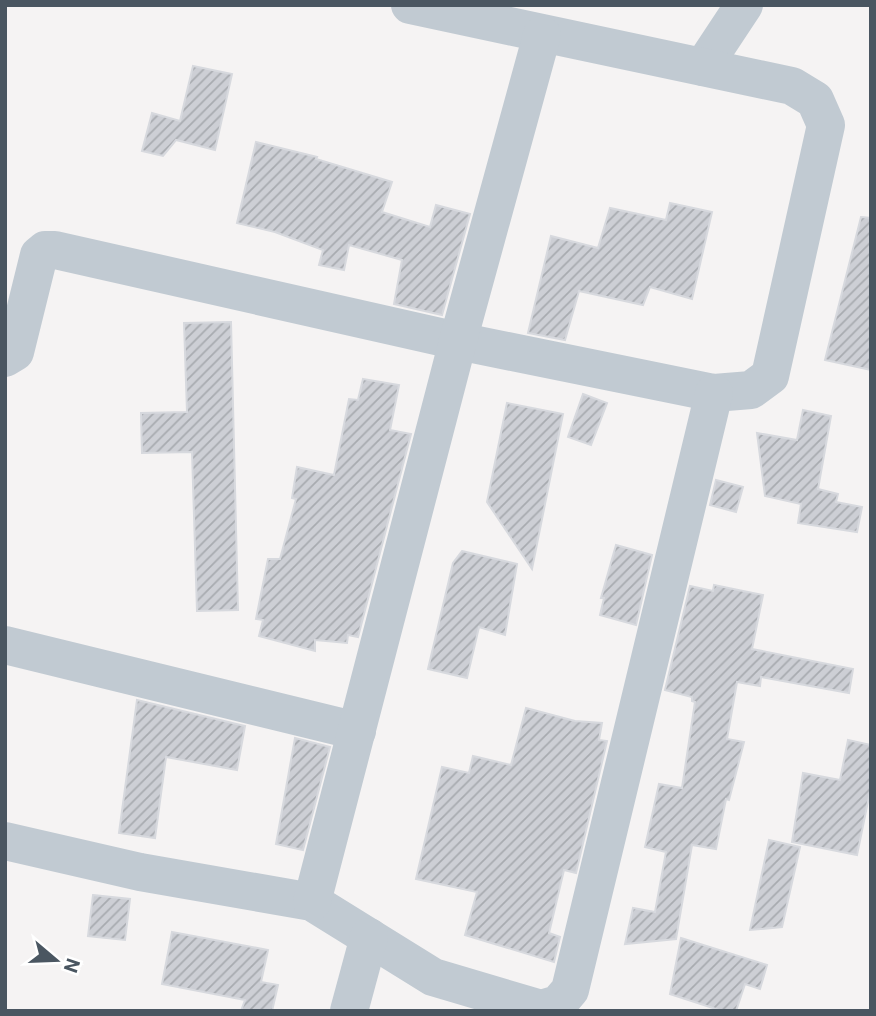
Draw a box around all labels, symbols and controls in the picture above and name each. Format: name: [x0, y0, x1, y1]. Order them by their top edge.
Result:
north arrow: [21, 925, 91, 995]
text: N: [59, 955, 85, 975]

